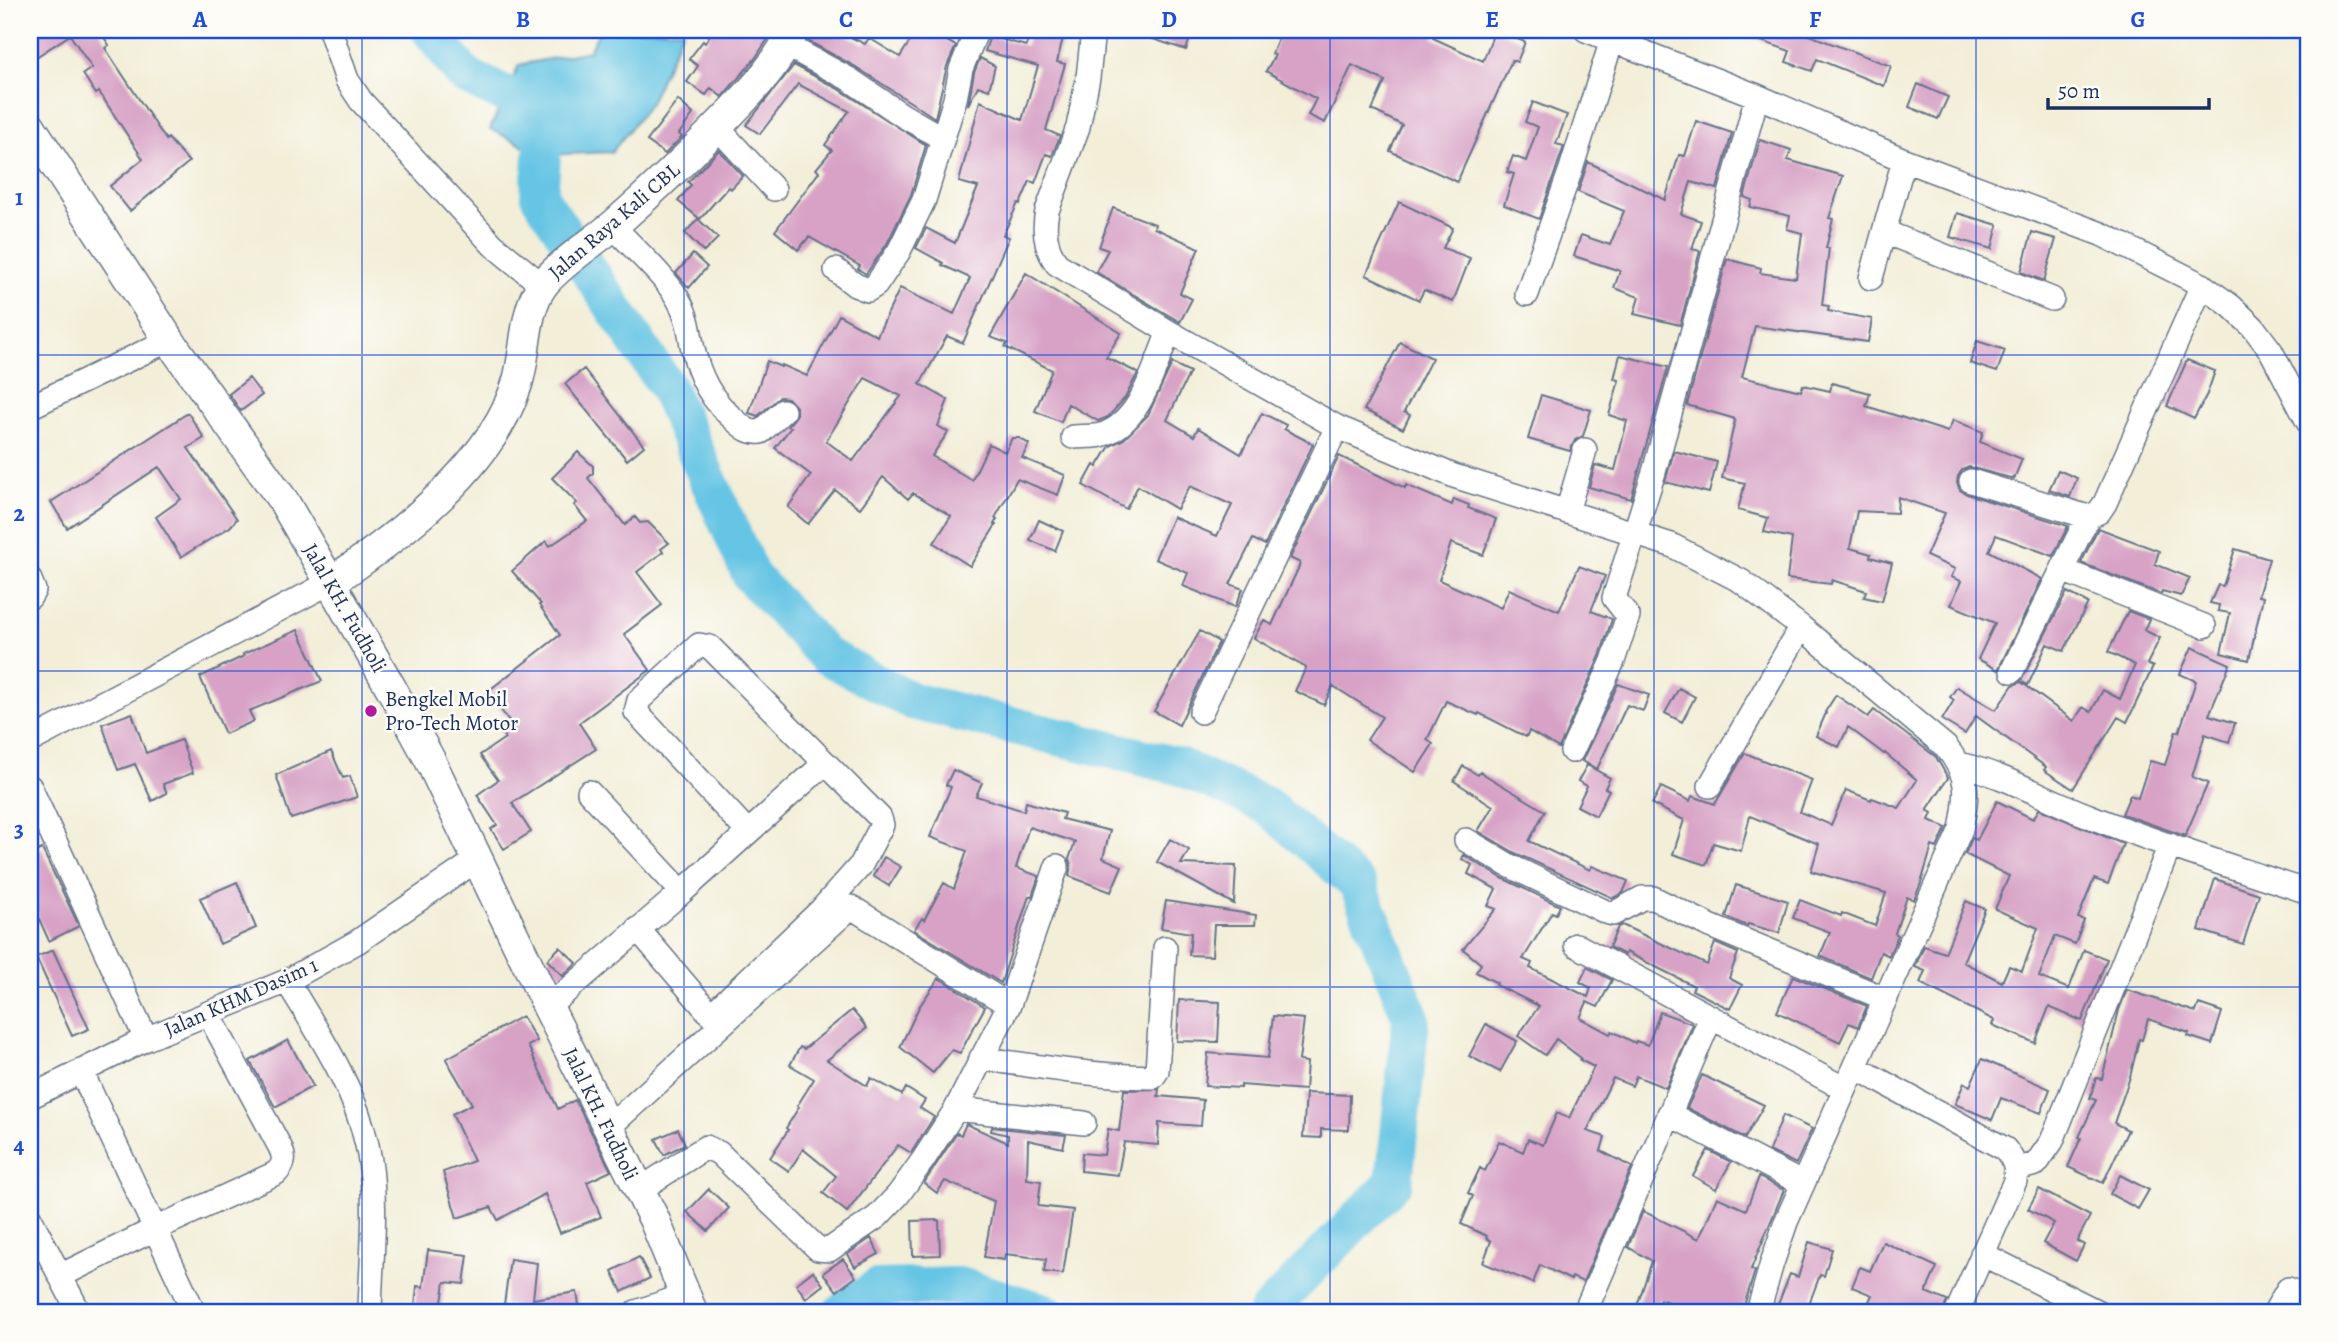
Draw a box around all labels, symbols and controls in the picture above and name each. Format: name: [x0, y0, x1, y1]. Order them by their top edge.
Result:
text: A: [192, 4, 208, 35]
text: B: [516, 4, 530, 35]
text: C: [839, 4, 853, 35]
text: D: [1161, 4, 1177, 35]
text: E: [1485, 4, 1499, 35]
text: F: [1809, 4, 1822, 35]
text: G: [2130, 4, 2146, 35]
scale bar: [2048, 66, 2208, 110]
text: 50 m: [2058, 77, 2100, 105]
street label: Jalan Raya Kali CBL: [542, 156, 686, 286]
text: 1: [15, 182, 23, 213]
text: 2: [13, 498, 25, 529]
street label: Jalal KH. Fudholi: [297, 538, 393, 678]
place label: Bengkel Mobil Pro-Tech Motor: [385, 685, 518, 737]
marker: Bengkel Mobil Pro-Tech Motor: [363, 703, 379, 719]
text: 3: [14, 814, 24, 845]
street label: Jalan KHM Dasim 1: [160, 951, 322, 1043]
street label: Jalal KH. Fudholi: [557, 1043, 645, 1185]
text: 4: [14, 1130, 25, 1161]

